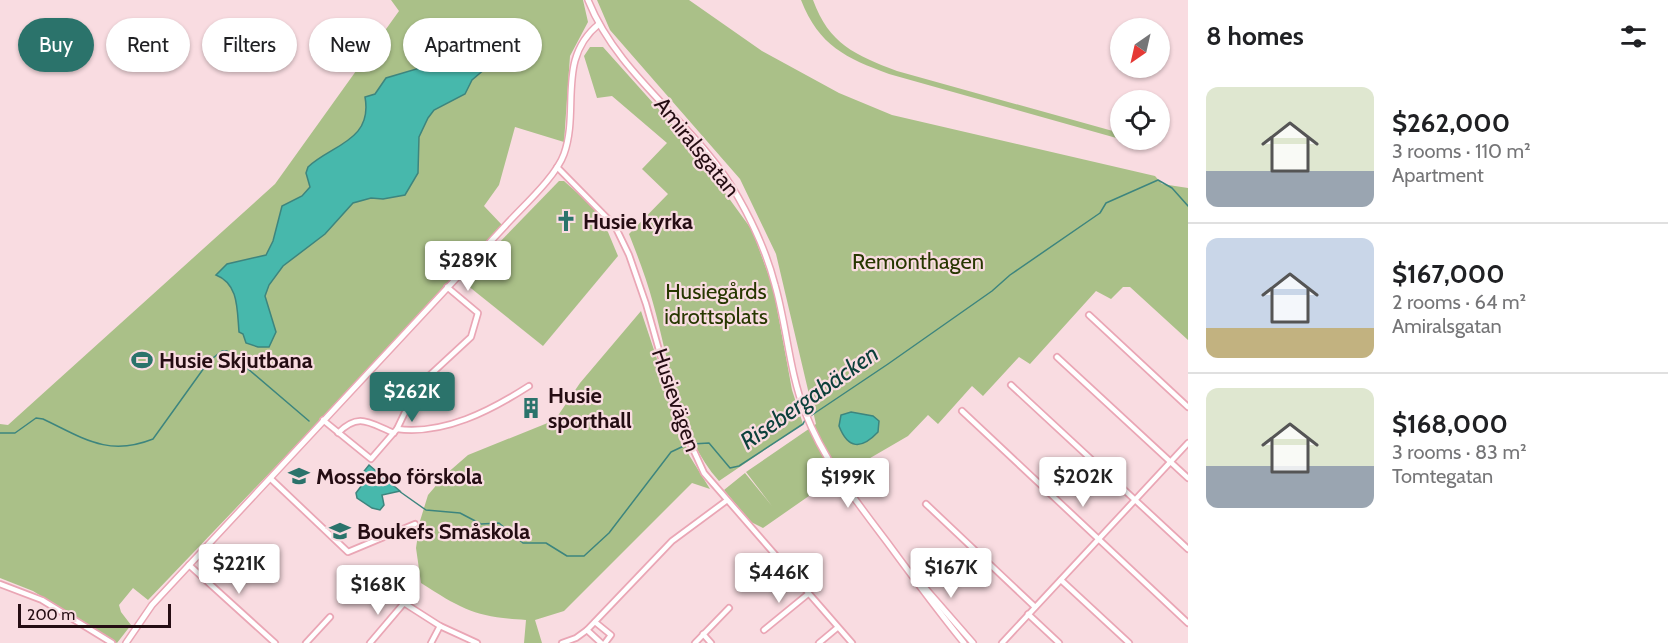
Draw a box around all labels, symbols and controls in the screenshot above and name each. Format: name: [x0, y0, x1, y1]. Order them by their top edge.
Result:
chip: Buy: [18, 18, 94, 72]
chip: Rent: [106, 18, 190, 72]
chip: Filters: [202, 18, 297, 72]
chip: New: [309, 18, 391, 72]
chip: Apartment: [403, 18, 542, 72]
north arrow: [1110, 18, 1170, 78]
map controls: [1110, 18, 1170, 150]
text: 8 homes: [1206, 20, 1304, 52]
icon: filters: [1617, 20, 1650, 53]
button: locate: [1110, 90, 1170, 150]
street label: Amiralsgatan: [649, 92, 745, 202]
text: $262,000: [1392, 107, 1510, 139]
icon: home: [1254, 111, 1326, 183]
text: 3 rooms · 110 m²: [1392, 139, 1531, 163]
text: Apartment: [1392, 163, 1484, 187]
place label: Husie kyrka: [583, 208, 693, 235]
church icon: Husie kyrka: [554, 209, 578, 233]
pin: $289K: [426, 241, 510, 292]
text: $289K: [439, 248, 497, 272]
park label: Remonthagen: [852, 248, 984, 275]
text: $167,000: [1392, 258, 1505, 290]
icon: home: [1254, 262, 1326, 334]
park label: Husiegårds idrottsplats: [664, 278, 768, 330]
text: 2 rooms · 64 m²: [1392, 290, 1526, 314]
text: Amiralsgatan: [1392, 314, 1502, 338]
water label: Risebergabäcken: [734, 339, 884, 455]
street label: Husievägen: [646, 345, 706, 455]
place label: Husie Skjutbana: [159, 347, 313, 374]
sports icon: Husie Skjutbana: [130, 348, 154, 372]
pin: $262K: [370, 372, 454, 423]
text: $262K: [384, 379, 440, 403]
place label: Husie sporthall: [548, 382, 632, 434]
building icon: Husie sporthall: [519, 396, 543, 420]
text: $168,000: [1392, 408, 1508, 440]
icon: home: [1254, 412, 1326, 484]
text: 3 rooms · 83 m²: [1392, 440, 1527, 464]
pin: $202K: [1041, 457, 1125, 508]
pin: $199K: [806, 458, 890, 509]
place label: Mossebo förskola: [316, 463, 483, 490]
school or university icon: Mossebo förskola: [287, 464, 311, 488]
text: $202K: [1053, 464, 1113, 488]
text: Tomtegatan: [1392, 464, 1493, 488]
text: $199K: [821, 465, 875, 489]
place label: Boukefs Småskola: [357, 518, 530, 545]
school or university icon: Boukefs Småskola: [328, 519, 352, 543]
pin: $221K: [197, 544, 281, 595]
pin: $167K: [909, 548, 993, 599]
text: $221K: [213, 551, 265, 575]
pin: $446K: [737, 553, 821, 604]
text: $167K: [925, 555, 977, 579]
text: $446K: [749, 560, 809, 584]
pin: $168K: [336, 565, 420, 616]
text: $168K: [351, 572, 405, 596]
scale bar: [18, 601, 171, 628]
text: 200 m: [27, 605, 75, 624]

